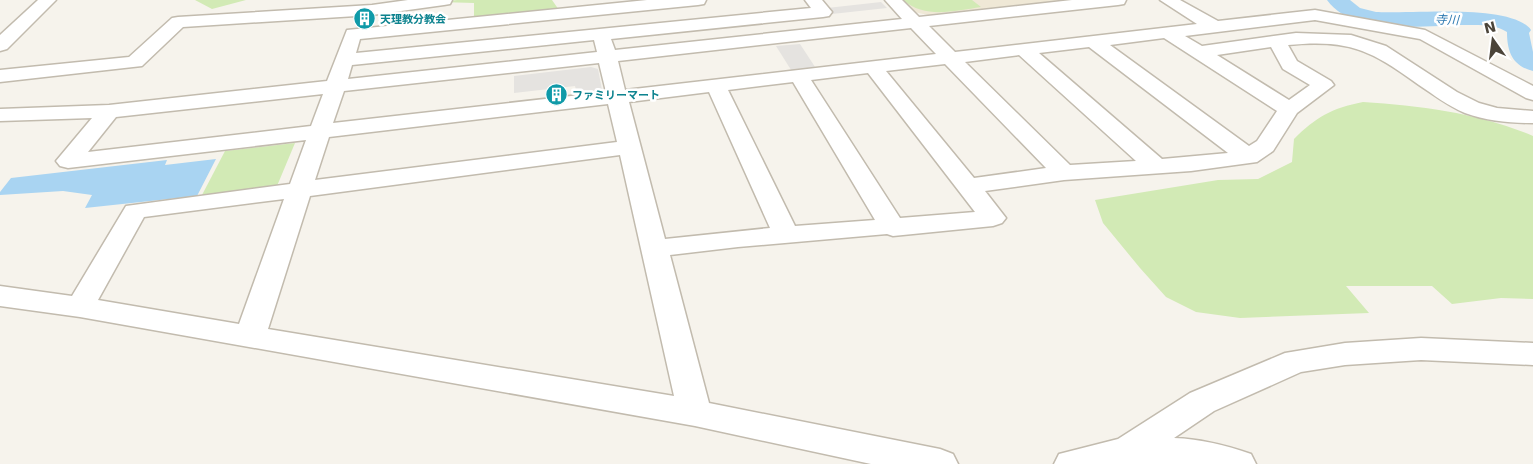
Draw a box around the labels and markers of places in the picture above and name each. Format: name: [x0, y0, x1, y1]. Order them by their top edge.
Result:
building icon: 天理教分教会: [352, 7, 376, 31]
place label: 天理教分教会: [380, 13, 446, 26]
building icon: ファミリーマート: [544, 83, 568, 107]
place label: ファミリーマート: [572, 89, 660, 102]

